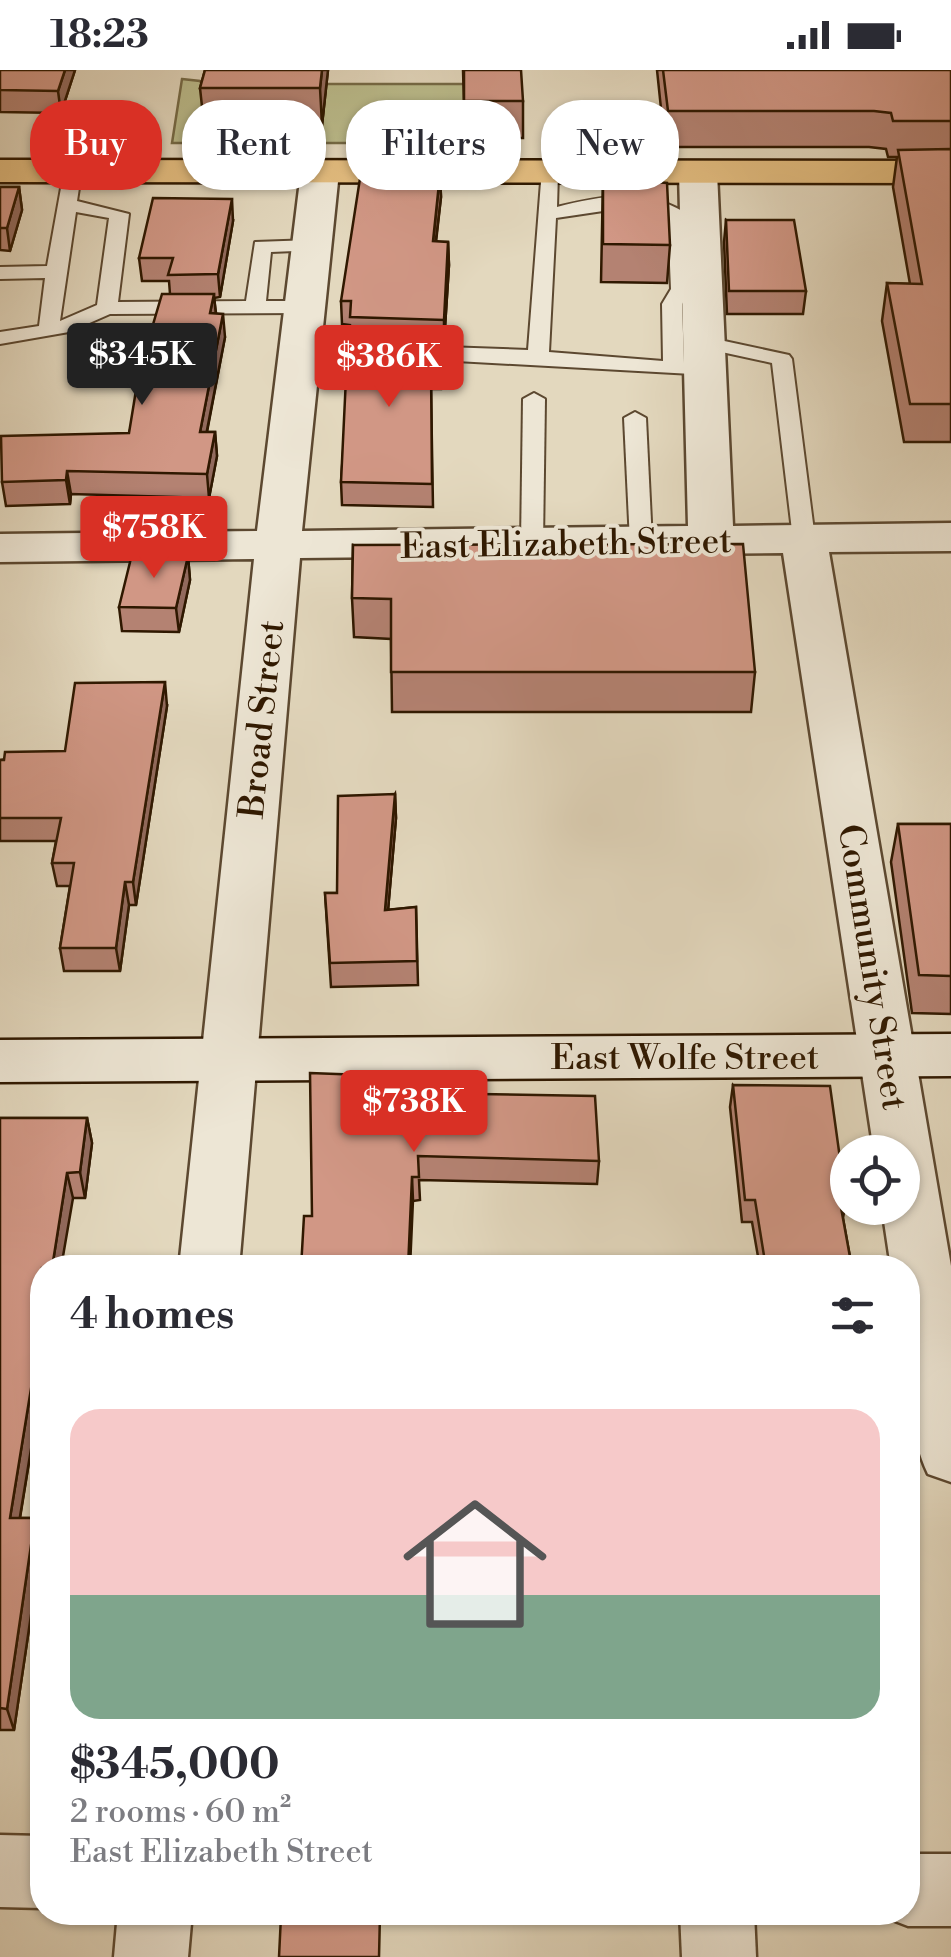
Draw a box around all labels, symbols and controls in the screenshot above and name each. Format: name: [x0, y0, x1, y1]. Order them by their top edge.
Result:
text: 18:23: [50, 12, 149, 59]
chip: Buy: [30, 100, 162, 190]
chip: Rent: [182, 100, 326, 190]
chip: Filters: [346, 100, 521, 190]
chip: New: [541, 100, 679, 190]
pin: $345K: [72, 323, 212, 408]
pin: $386K: [319, 325, 459, 410]
text: $345K: [89, 335, 195, 375]
text: $386K: [337, 337, 441, 377]
pin: $758K: [84, 496, 224, 581]
text: $758K: [102, 508, 206, 548]
street label: East Elizabeth Street: [400, 520, 732, 569]
street label: Broad Street: [231, 618, 294, 821]
street label: Community Street: [828, 821, 915, 1113]
street label: East Wolfe Street: [551, 1037, 819, 1080]
pin: $738K: [344, 1070, 484, 1155]
text: $738K: [362, 1082, 466, 1122]
map controls: [830, 1135, 920, 1225]
button: locate: [830, 1135, 920, 1225]
icon: filters: [825, 1288, 880, 1343]
text: 4 homes: [70, 1289, 234, 1342]
icon: home: [385, 1474, 565, 1654]
text: $345,000: [70, 1739, 280, 1792]
text: 2 rooms · 60 m²: [70, 1792, 291, 1832]
text: East Elizabeth Street: [70, 1832, 373, 1872]

